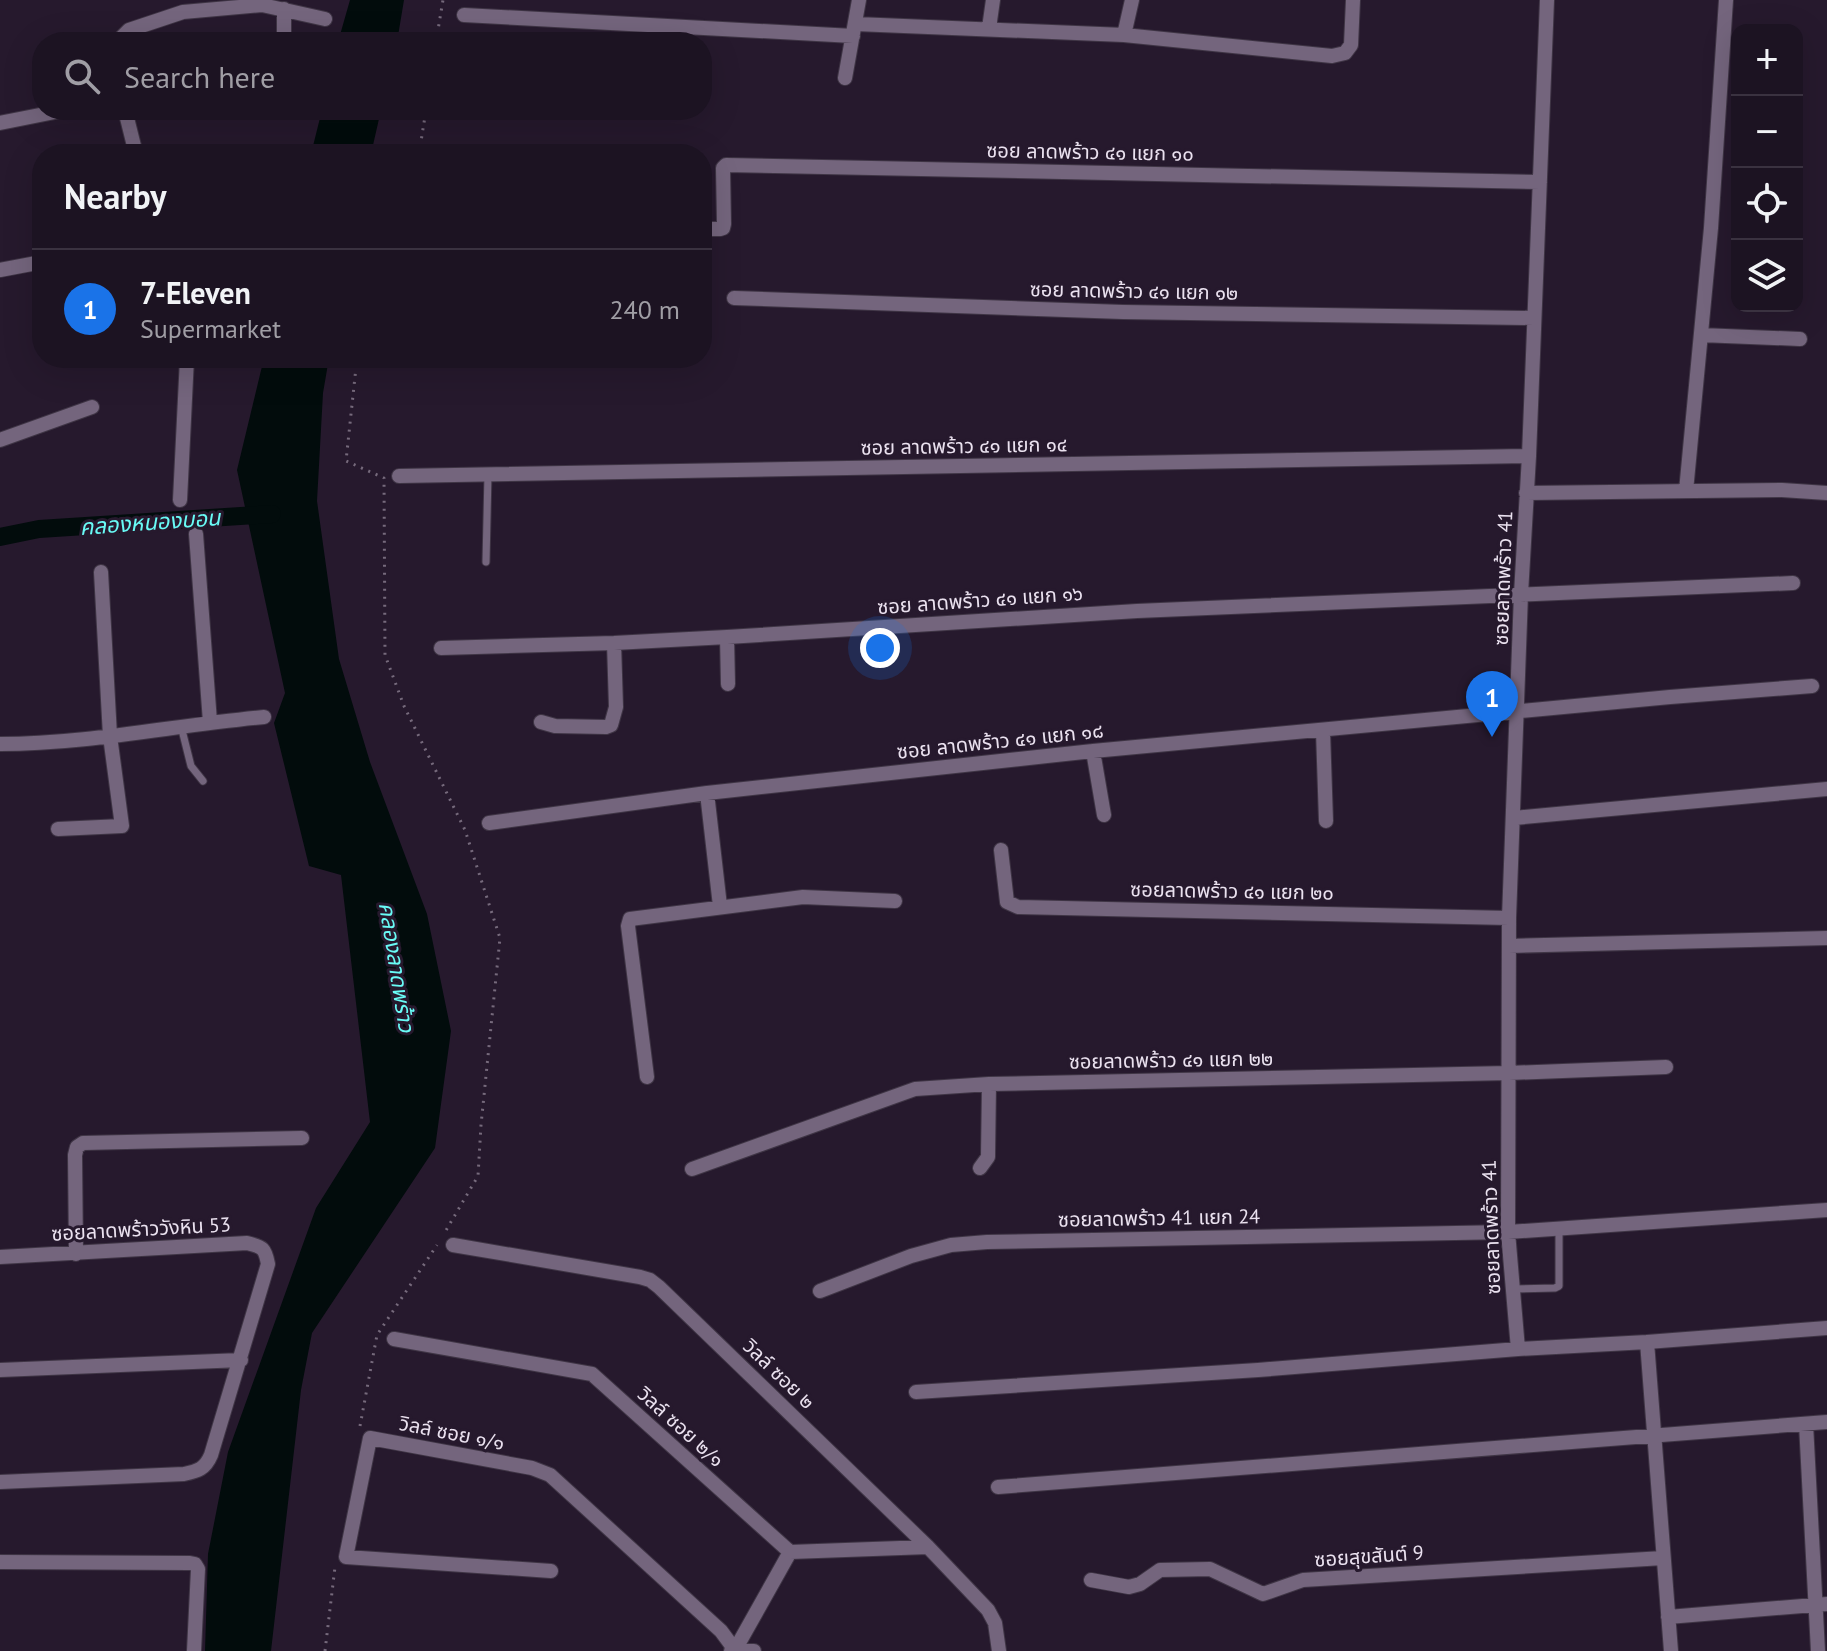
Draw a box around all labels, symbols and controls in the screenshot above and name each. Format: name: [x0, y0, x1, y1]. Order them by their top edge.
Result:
map controls: [1731, 24, 1803, 312]
button: +: [1731, 24, 1803, 96]
search box: [32, 32, 712, 120]
icon: search: [60, 54, 104, 98]
text: Search here: [124, 57, 275, 96]
button: −: [1731, 96, 1803, 168]
street label: ซอย ลาดพร้าว ๔๑ แยก ๑๐: [986, 137, 1194, 167]
button: locate: [1731, 168, 1803, 240]
text: Nearby: [64, 174, 166, 218]
button: layers: [1731, 240, 1803, 312]
text: 7-Eleven: [140, 273, 251, 312]
street label: ซอย ลาดพร้าว ๔๑ แยก ๑๒: [1030, 276, 1238, 306]
text: 1: [83, 293, 97, 326]
text: 240 m: [609, 293, 680, 326]
text: Supermarket: [140, 312, 281, 345]
street label: ซอย ลาดพร้าว ๔๑ แยก ๑๔: [860, 431, 1068, 461]
water label: คลองหนองบอน: [79, 503, 223, 541]
street label: ซอยลาดพร้าว 41: [1488, 510, 1518, 646]
street label: ซอย ลาดพร้าว ๔๑ แยก ๑๖: [876, 580, 1084, 620]
your location: [860, 628, 900, 668]
pin: 1: [1466, 671, 1518, 737]
street label: ซอย ลาดพร้าว ๔๑ แยก ๑๘: [895, 717, 1105, 765]
street label: ซอยลาดพร้าว ๔๑ แยก ๒๐: [1130, 876, 1334, 906]
water label: คลองลาดพร้าว: [373, 900, 421, 1035]
street label: ซอยลาดพร้าว ๔๑ แยก ๒๒: [1069, 1045, 1273, 1075]
street label: ซอยลาดพร้าว 41: [1476, 1159, 1506, 1295]
street label: ซอยลาดพร้าว 41 แยก 24: [1058, 1203, 1260, 1233]
street label: ซอยลาดพร้าววังหิน 53: [51, 1211, 231, 1247]
street label: วิลล์ ซอย ๒: [737, 1333, 820, 1415]
street label: วิลล์ ซอย ๒/๑: [631, 1381, 730, 1473]
street label: วิลล์ ซอย ๑/๑: [396, 1410, 507, 1456]
street label: ซอยสุขสันต์ 9: [1313, 1539, 1425, 1573]

